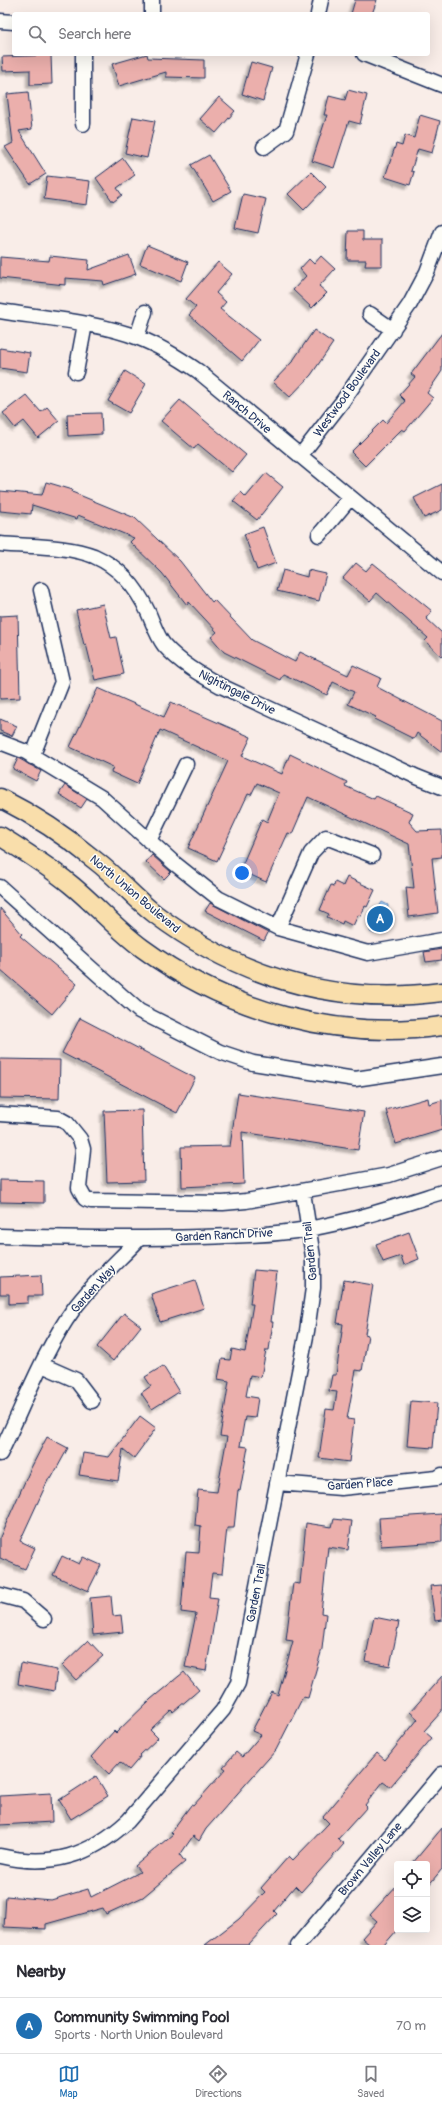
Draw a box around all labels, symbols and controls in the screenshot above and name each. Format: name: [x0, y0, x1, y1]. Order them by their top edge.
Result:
search box: [12, 12, 430, 56]
icon: search: [26, 23, 48, 45]
text: Search here: [58, 25, 131, 44]
street label: Westwood Boulevard: [311, 346, 384, 440]
street label: Ranch Drive: [219, 388, 274, 437]
street label: Nightingale Drive: [196, 667, 278, 718]
street label: North Union Boulevard: [86, 852, 183, 937]
your location: [232, 863, 252, 883]
pin: A: [367, 904, 393, 934]
street label: Garden Trail: [300, 1220, 321, 1281]
street label: Garden Ranch Drive: [175, 1225, 273, 1246]
street label: Garden Way: [68, 1262, 119, 1317]
street label: Garden Place: [327, 1475, 393, 1494]
street label: Garden Trail: [243, 1562, 270, 1624]
street label: Brown Valley Lane: [335, 1819, 406, 1899]
map controls: [394, 1861, 430, 1933]
button: locate: [394, 1861, 430, 1897]
button: layers: [394, 1897, 430, 1933]
text: Nearby: [16, 1961, 65, 1982]
text: Community Swimming Pool: [54, 2008, 230, 2027]
text: A: [25, 2018, 33, 2034]
text: 70 m: [396, 2018, 426, 2034]
text: Sports · North Union Boulevard: [54, 2027, 223, 2043]
tab: Map: [58, 2063, 80, 2100]
tab: Directions: [195, 2063, 242, 2100]
tab: Saved: [357, 2063, 384, 2100]

